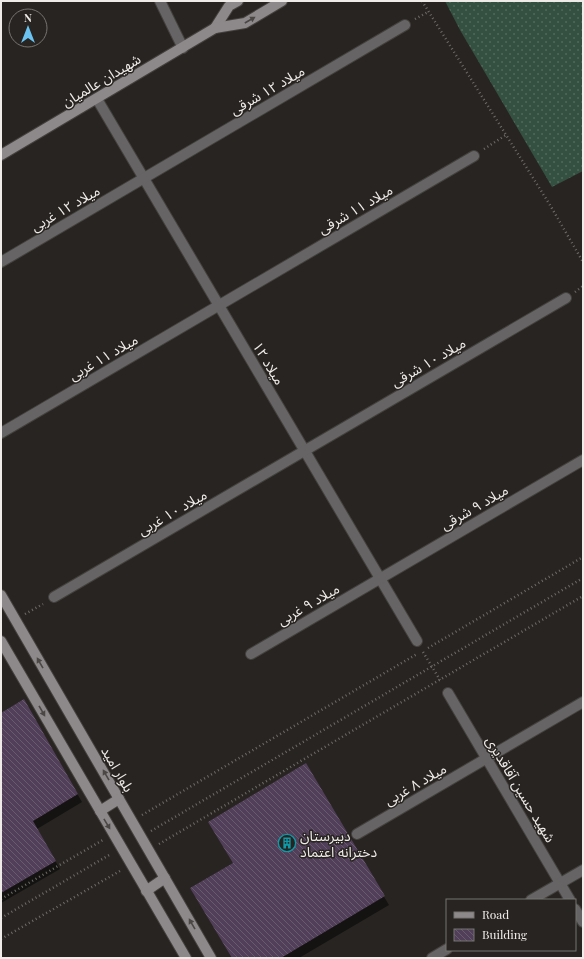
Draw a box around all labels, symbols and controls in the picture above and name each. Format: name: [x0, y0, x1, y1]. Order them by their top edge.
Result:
north arrow: [8, 8, 48, 48]
text: N: [24, 10, 32, 25]
one-way arrow: [244, 16, 256, 23]
street label: شهیدان عالمیان: [58, 49, 144, 111]
street label: میلاد ۱۲ شرقی: [226, 61, 308, 119]
street label: میلاد ۱۱ شرقی: [314, 180, 396, 238]
street label: میلاد ۱۲ غربی: [27, 181, 103, 235]
street label: میلاد ۱۱ غربی: [65, 330, 141, 384]
street label: میلاد ۱۰ شرقی: [387, 333, 469, 391]
street label: میلاد ۱۲: [249, 338, 289, 388]
street label: میلاد ۹ شرقی: [437, 480, 511, 534]
street label: میلاد ۱۰ غربی: [134, 485, 210, 539]
street label: میلاد ۹ غربی: [273, 579, 343, 629]
one-way arrow: [37, 657, 44, 669]
one-way arrow: [38, 705, 45, 717]
street label: شهید حسین آقاقدیری: [482, 732, 560, 846]
street label: بلوار امید: [97, 743, 139, 796]
street label: میلاد ۸ غربی: [380, 759, 450, 809]
one-way arrow: [102, 769, 109, 781]
one-way arrow: [104, 818, 111, 830]
place label: دبیرستان دخترانه اعتماد: [300, 826, 377, 861]
building icon: دبیرستان دخترانه اعتماد: [277, 833, 297, 853]
legend: [446, 899, 576, 951]
text: Road: [482, 906, 509, 922]
one-way arrow: [188, 918, 195, 930]
text: Building: [482, 926, 528, 942]

